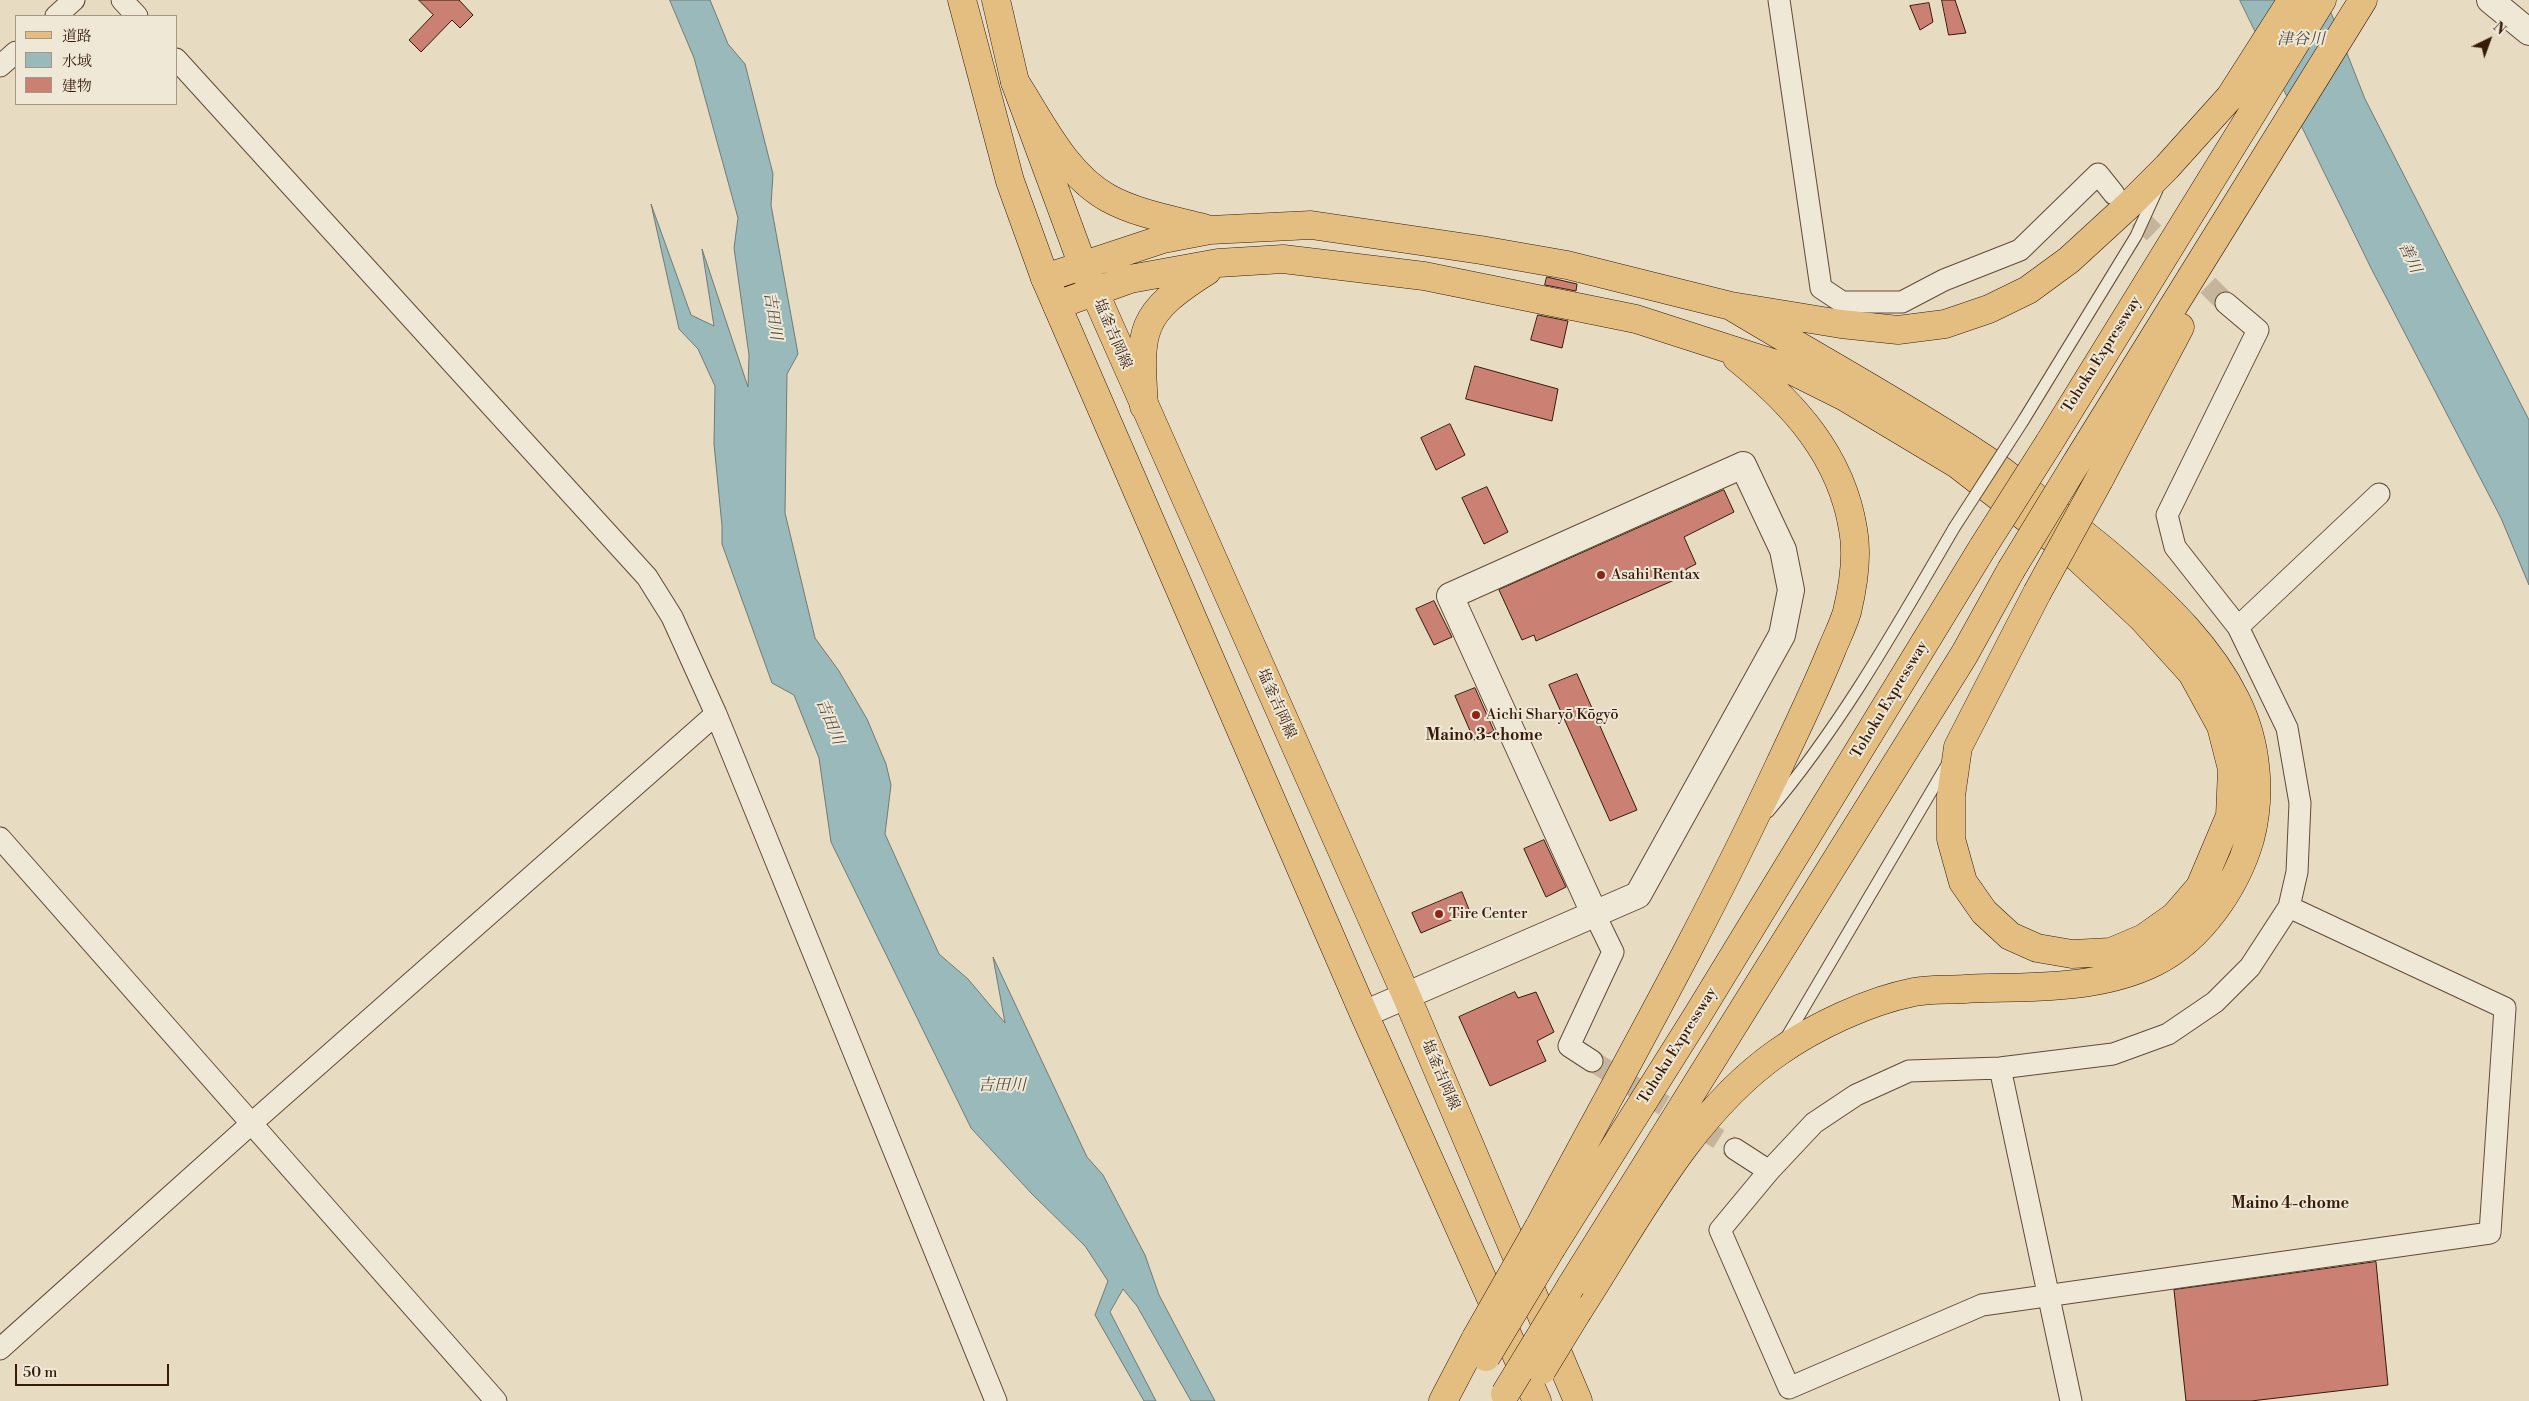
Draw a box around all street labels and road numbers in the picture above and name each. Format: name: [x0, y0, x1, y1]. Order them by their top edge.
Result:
street label: Tohoku Expressway: [2059, 293, 2145, 417]
street label: 塩釜吉岡線: [1089, 296, 1135, 372]
street label: Tohoku Expressway: [1848, 638, 1932, 762]
street label: 塩釜吉岡線: [1253, 666, 1299, 742]
street label: Tohoku Expressway: [1635, 984, 1721, 1108]
street label: 塩釜吉岡線: [1417, 1037, 1463, 1113]

